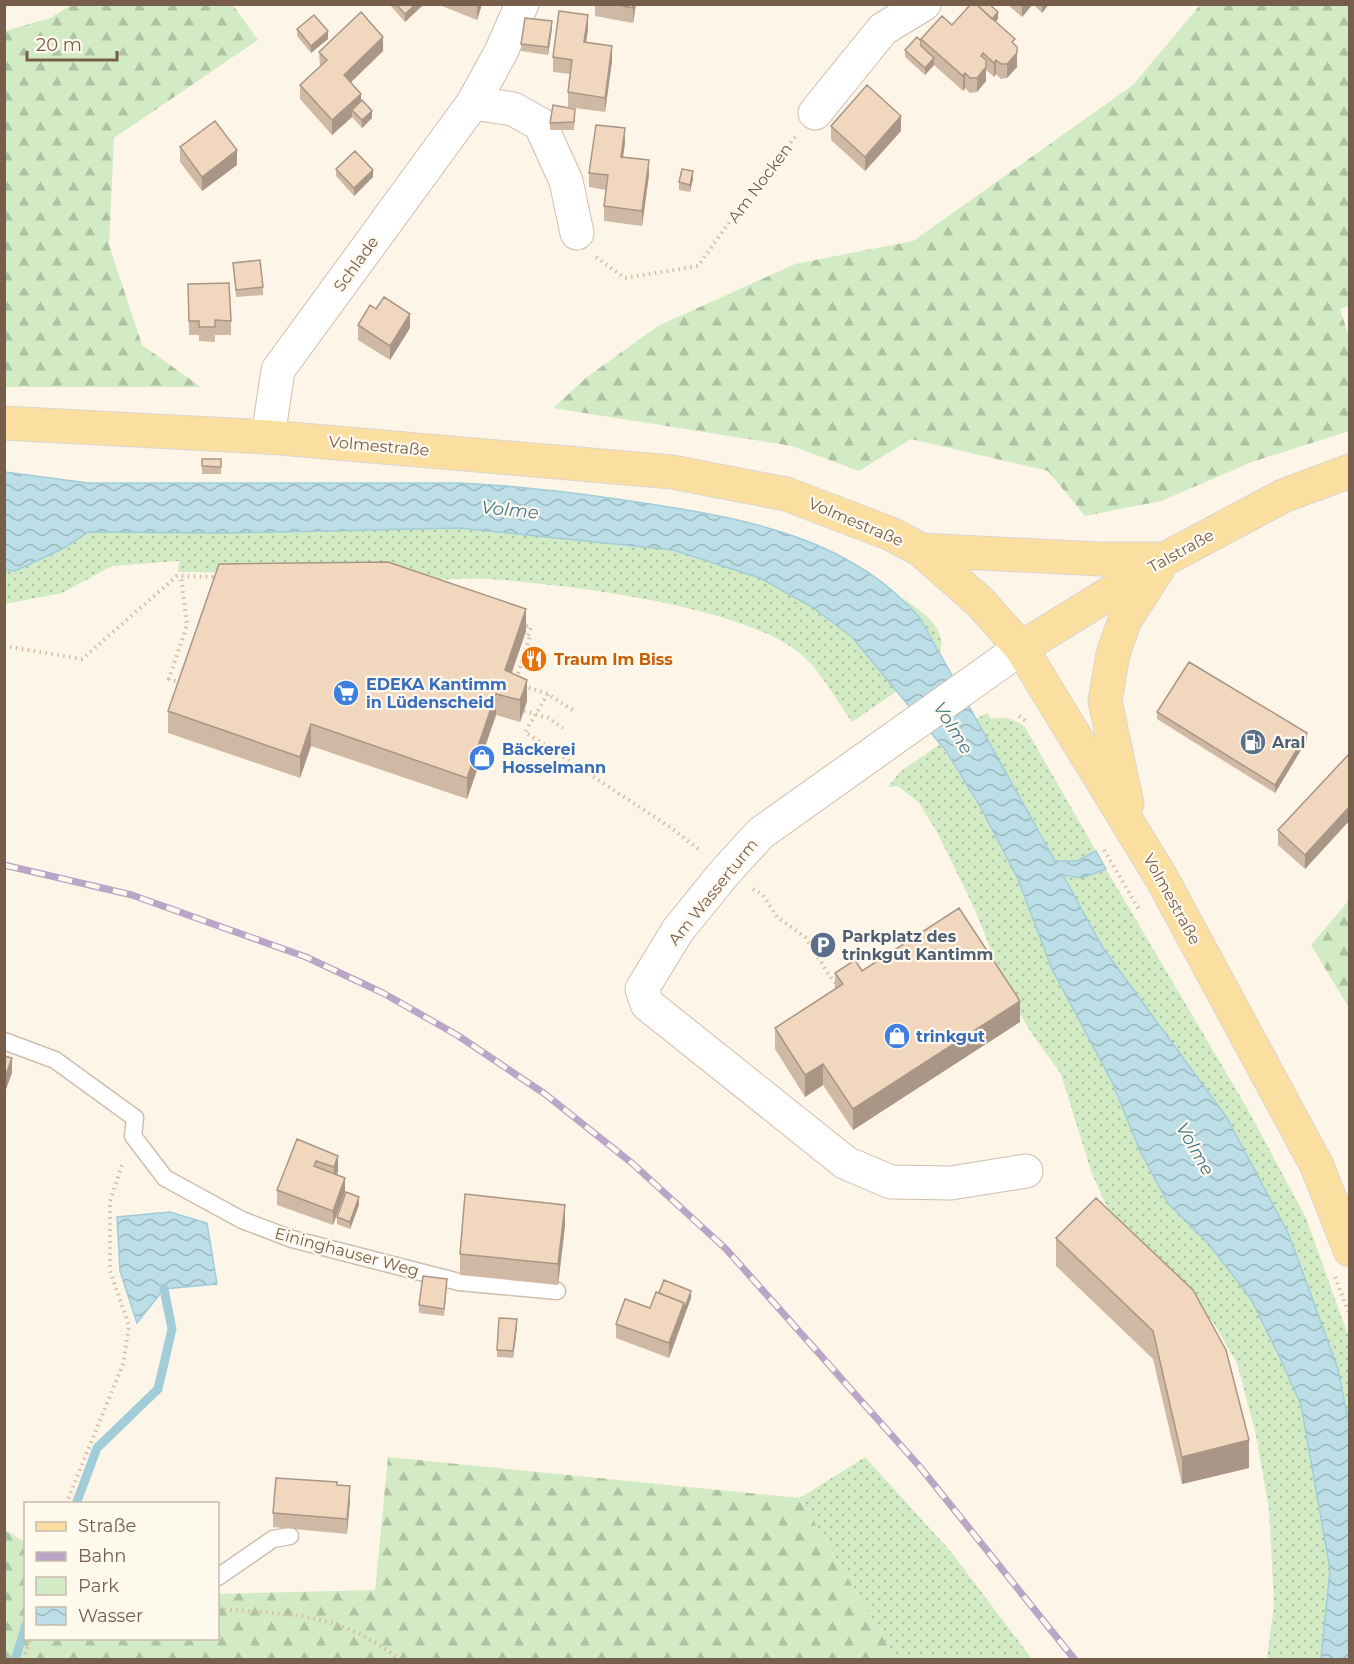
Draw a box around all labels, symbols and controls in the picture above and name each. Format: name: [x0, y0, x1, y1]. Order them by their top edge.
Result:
scale bar: [27, 24, 117, 62]
text: 20 m: [36, 34, 82, 56]
street label: Am Nocken: [724, 140, 796, 226]
street label: Schlade: [330, 233, 382, 295]
street label: Volmestraße: [328, 432, 430, 460]
street label: Volmestraße: [806, 493, 906, 551]
water label: Volme: [480, 496, 540, 524]
street label: Talstraße: [1145, 525, 1217, 577]
restaurant icon: Traum Im Biss: [519, 644, 549, 674]
place label: Traum Im Biss: [554, 650, 673, 669]
place label: EDEKA Kantimm in Lüdenscheid: [366, 675, 507, 712]
supermarket icon: EDEKA Kantimm in Lüdenscheid: [331, 678, 361, 708]
water label: Volme: [928, 698, 978, 758]
fuel station icon: Aral: [1238, 727, 1268, 757]
place label: Aral: [1271, 733, 1305, 752]
place label: Bäckerei Hosselmann: [502, 740, 606, 777]
shop icon: Bäckerei Hosselmann: [467, 743, 497, 773]
street label: Am Wasserturm: [664, 835, 762, 949]
street label: Volmestraße: [1139, 850, 1205, 948]
place label: Parkplatz des trinkgut Kantimm: [842, 927, 993, 964]
parking icon: Parkplatz des trinkgut Kantimm: [808, 930, 838, 960]
shop icon: trinkgut: [882, 1021, 912, 1051]
place label: trinkgut: [916, 1027, 985, 1046]
water label: Volme: [1171, 1119, 1219, 1180]
street label: Eininghauser Weg: [273, 1224, 421, 1280]
legend: [24, 1502, 219, 1640]
text: Straße: [78, 1515, 137, 1537]
text: Bahn: [78, 1545, 127, 1567]
text: Park: [78, 1575, 119, 1597]
text: Wasser: [78, 1605, 143, 1627]

